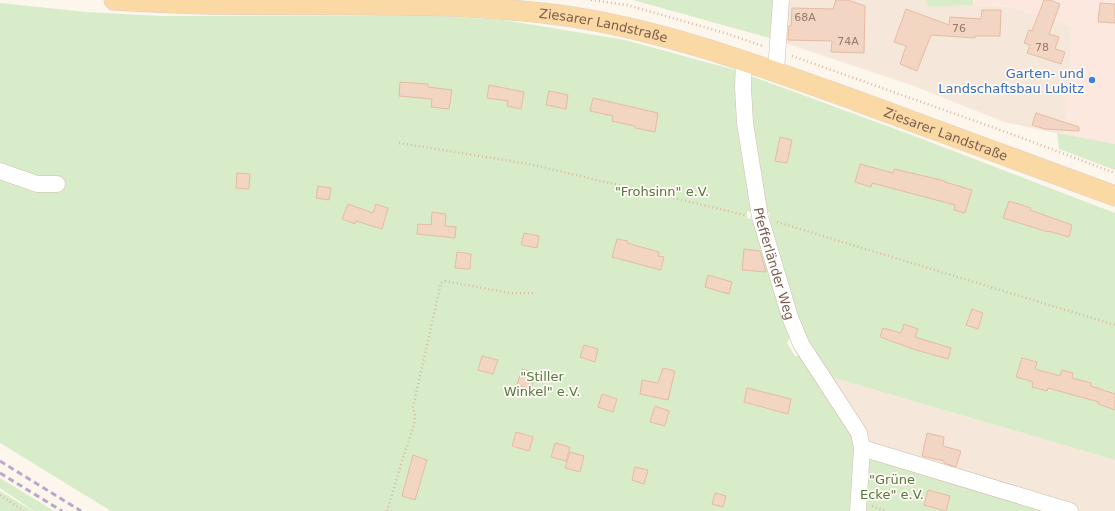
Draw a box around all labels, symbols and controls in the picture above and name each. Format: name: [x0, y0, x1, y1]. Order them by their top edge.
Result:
street label: Ziesarer Landstraße: [538, 5, 670, 45]
house number: 68A: [794, 11, 816, 24]
house number: 76: [952, 22, 966, 35]
house number: 74A: [837, 35, 859, 48]
house number: 78: [1035, 41, 1049, 54]
place label: Garten- und Landschaftsbau Lubitz: [938, 66, 1084, 96]
marker: Garten- und Landschaftsbau Lubitz: [1087, 75, 1097, 85]
street label: Ziesarer Landstraße: [882, 104, 1010, 163]
park label: "Frohsinn" e.V.: [615, 184, 709, 199]
street label: Pfefferländer Weg: [751, 206, 798, 322]
park label: "Stiller Winkel" e.V.: [504, 369, 580, 399]
park label: "Grüne Ecke" e.V.: [860, 472, 924, 502]

